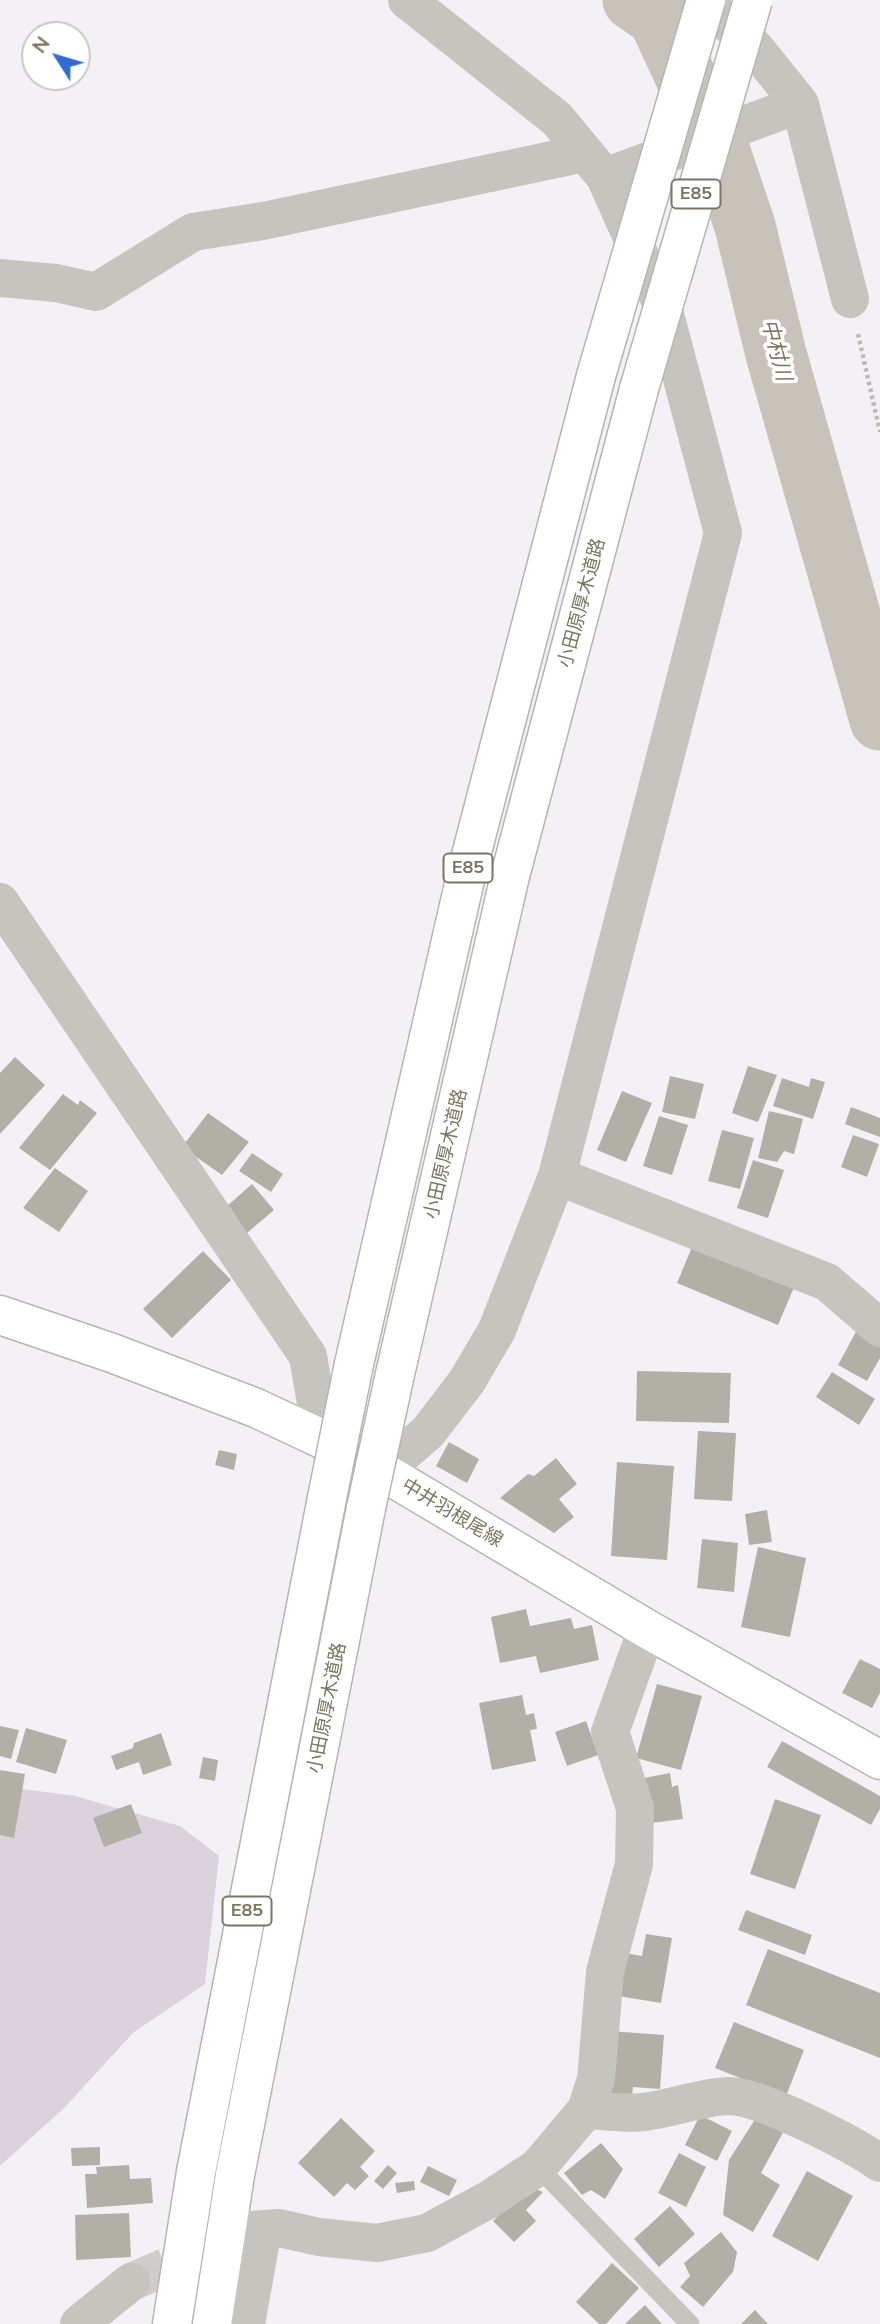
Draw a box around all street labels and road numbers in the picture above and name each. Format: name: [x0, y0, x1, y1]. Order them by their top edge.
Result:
road number: E85: [672, 180, 720, 209]
street label: 小田原厚木道路: [554, 536, 610, 670]
road number: E85: [444, 854, 492, 882]
street label: 小田原厚木道路: [420, 1087, 472, 1221]
street label: 中井羽根尾線: [397, 1474, 507, 1552]
street label: 小田原厚木道路: [303, 1641, 351, 1775]
road number: E85: [222, 1896, 272, 1926]

